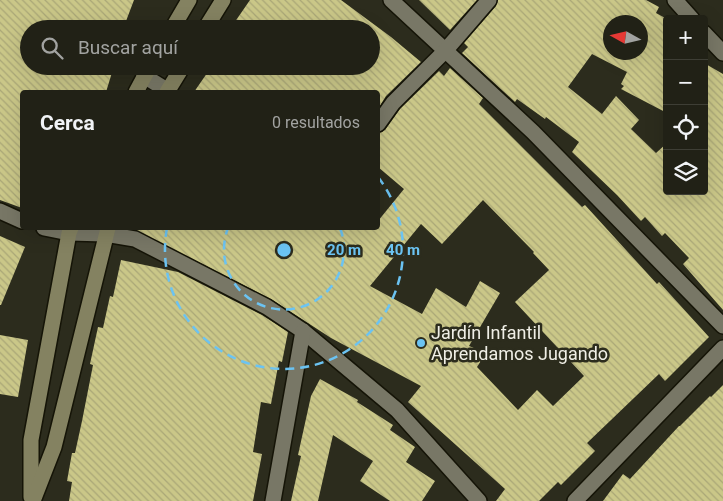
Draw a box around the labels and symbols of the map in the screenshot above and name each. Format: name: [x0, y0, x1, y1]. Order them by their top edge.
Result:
north arrow: [603, 15, 648, 60]
centre of rings: [275, 241, 293, 259]
text: 20 m: [327, 241, 361, 259]
text: 40 m: [386, 241, 420, 259]
place label: Jardín Infantil Aprendamos Jugando: [431, 322, 608, 364]
marker: Jardín Infantil Aprendamos Jugando: [415, 337, 427, 349]

